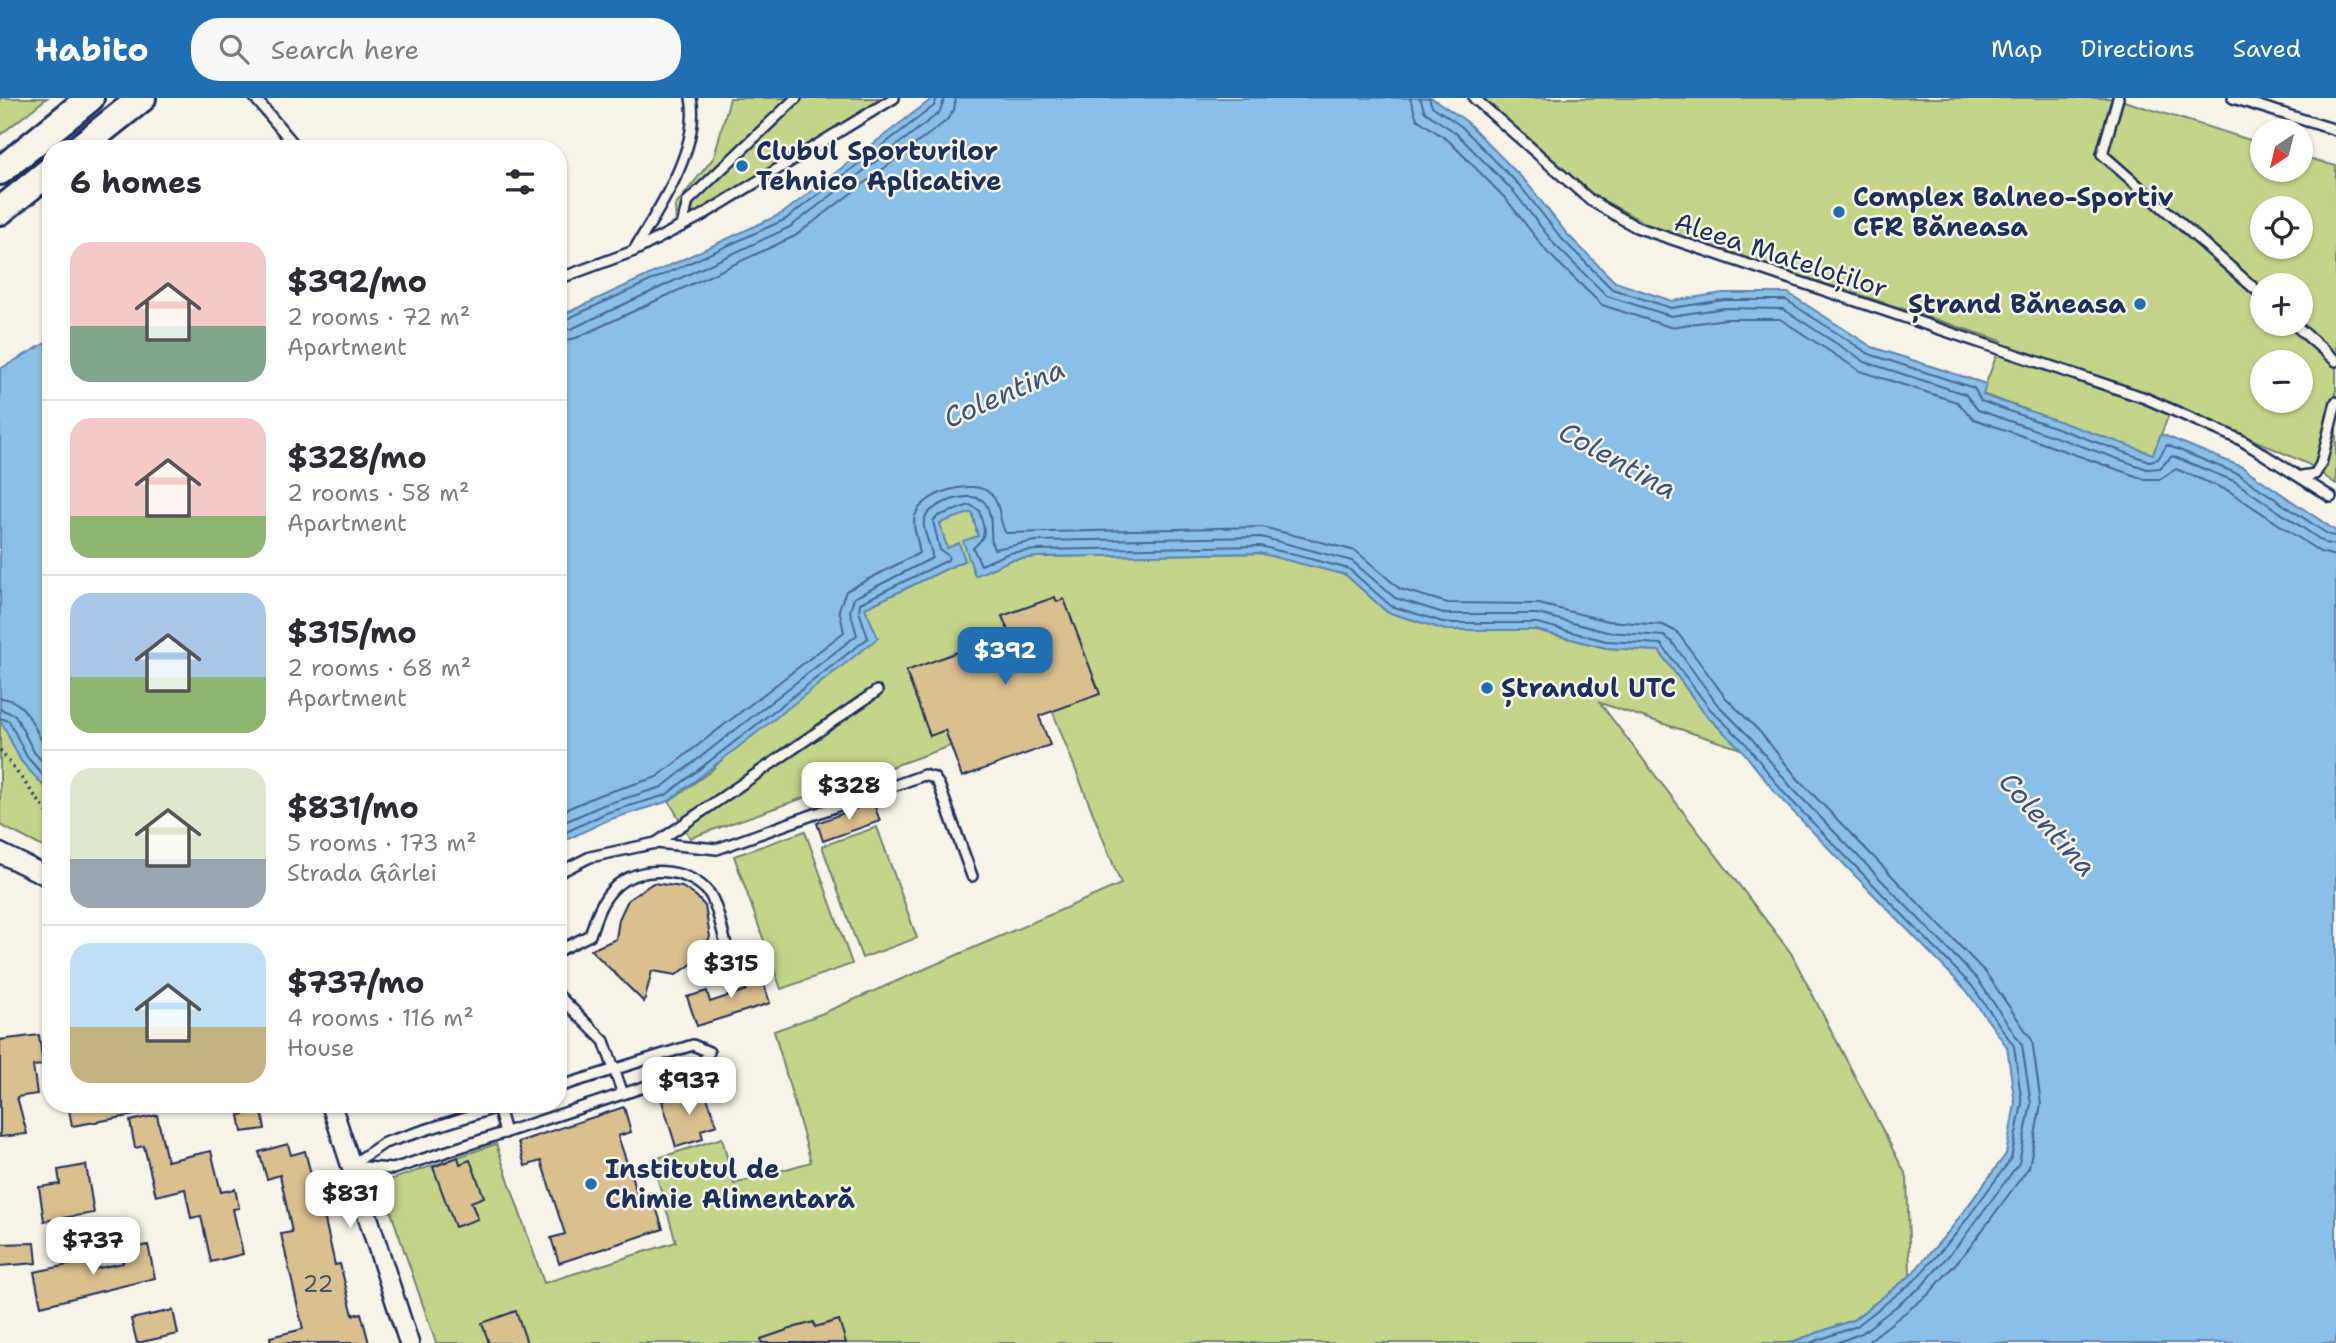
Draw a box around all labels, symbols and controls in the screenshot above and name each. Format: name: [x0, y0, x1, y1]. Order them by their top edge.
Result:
search box: [191, 18, 681, 81]
text: Habito: [35, 27, 149, 72]
icon: search: [215, 30, 253, 68]
text: Search here: [271, 32, 419, 67]
text: Map: [1991, 33, 2042, 65]
text: Directions: [2080, 33, 2195, 65]
text: Saved: [2233, 33, 2301, 65]
north arrow: [2250, 119, 2314, 182]
map controls: [2250, 119, 2313, 413]
place label: Clubul Sporturilor Tehnico Aplicative: [756, 133, 1002, 198]
marker: Clubul Sporturilor Tehnico Aplicative: [734, 158, 750, 174]
text: 6 homes: [70, 162, 202, 203]
icon: filters: [501, 163, 539, 201]
place label: Complex Balneo-Sportiv CFR Băneasa: [1853, 179, 2174, 244]
button: locate: [2250, 196, 2313, 259]
street label: Aleea Mateloților: [1670, 203, 1892, 307]
marker: Complex Balneo-Sportiv CFR Băneasa: [1831, 204, 1847, 220]
text: $392/mo: [287, 261, 427, 302]
icon: home: [126, 270, 210, 354]
button: +: [2250, 273, 2313, 336]
place label: Ștrand Băneasa: [1908, 286, 2126, 323]
marker: Ștrand Băneasa: [2132, 296, 2148, 312]
text: 2 rooms · 72 m²: [287, 302, 470, 332]
text: Apartment: [287, 332, 407, 362]
water label: Colentina: [937, 349, 1071, 437]
button: −: [2250, 350, 2313, 413]
water label: Colentina: [1552, 412, 1684, 508]
text: $328/mo: [287, 437, 427, 478]
icon: home: [126, 446, 210, 530]
text: 2 rooms · 58 m²: [287, 478, 470, 508]
text: Apartment: [287, 508, 407, 538]
text: $315/mo: [287, 612, 417, 653]
icon: home: [126, 621, 210, 705]
pin: $392: [964, 628, 1046, 687]
text: $392: [974, 635, 1036, 665]
text: 2 rooms · 68 m²: [287, 653, 471, 683]
place label: Ștrandul UTC: [1501, 670, 1676, 707]
marker: Ștrandul UTC: [1479, 680, 1495, 696]
text: Apartment: [287, 683, 407, 713]
pin: $328: [808, 762, 890, 822]
water label: Colentina: [1991, 763, 2105, 885]
text: $328: [818, 770, 880, 800]
text: $831/mo: [287, 787, 419, 828]
icon: home: [126, 796, 210, 880]
text: 5 rooms · 173 m²: [287, 828, 477, 858]
text: Strada Gârlei: [287, 858, 437, 888]
pin: $315: [690, 940, 772, 1000]
text: $315: [703, 948, 759, 978]
text: $737/mo: [287, 962, 425, 1003]
icon: home: [126, 971, 210, 1055]
text: 4 rooms · 116 m²: [287, 1003, 474, 1033]
text: House: [287, 1033, 355, 1063]
pin: $937: [648, 1058, 730, 1117]
text: $937: [658, 1065, 720, 1095]
place label: Institutul de Chimie Alimentară: [605, 1151, 855, 1216]
pin: $831: [309, 1170, 391, 1230]
marker: Institutul de Chimie Alimentară: [583, 1176, 599, 1192]
text: $831: [321, 1178, 379, 1208]
pin: $737: [52, 1218, 134, 1277]
text: $737: [62, 1225, 124, 1255]
house number: 22: [302, 1269, 334, 1299]

